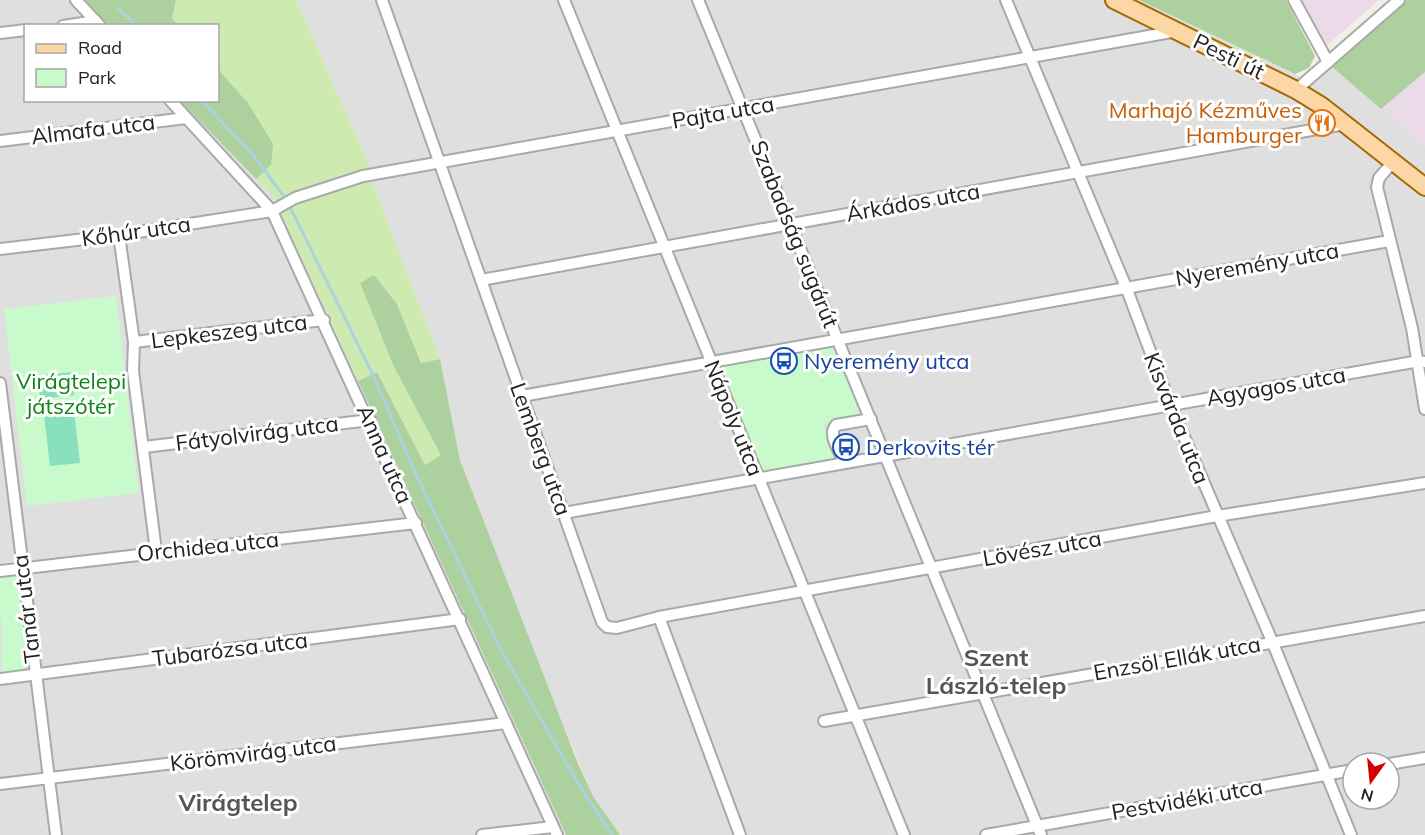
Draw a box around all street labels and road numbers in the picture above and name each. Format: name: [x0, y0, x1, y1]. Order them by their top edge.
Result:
street label: Pesti út: [1189, 27, 1269, 85]
street label: Pajta utca: [670, 89, 776, 135]
street label: Almafa utca: [30, 108, 156, 150]
street label: Szabadság sugárút: [745, 136, 845, 332]
street label: Árkádos utca: [844, 176, 982, 228]
street label: Kőhúr utca: [80, 209, 192, 253]
street label: Nyeremény utca: [1173, 236, 1341, 292]
street label: Lepkeszeg utca: [149, 308, 309, 354]
street label: Kisvárda utca: [1138, 348, 1216, 488]
street label: Nápoly utca: [698, 356, 770, 480]
street label: Agyagos utca: [1204, 360, 1348, 412]
street label: Lemberg utca: [504, 379, 578, 519]
street label: Anna utca: [351, 400, 419, 508]
street label: Fátyolvirág utca: [174, 409, 340, 457]
street label: Lövész utca: [980, 524, 1104, 572]
street label: Orchidea utca: [136, 525, 280, 567]
street label: Tanár utca: [5, 553, 47, 665]
street label: Tubarózsa utca: [151, 626, 309, 672]
street label: Enzsöl Ellák utca: [1091, 629, 1263, 687]
street label: Körömvirág utca: [168, 729, 338, 777]
street label: Pestvidéki utca: [1109, 772, 1265, 826]

